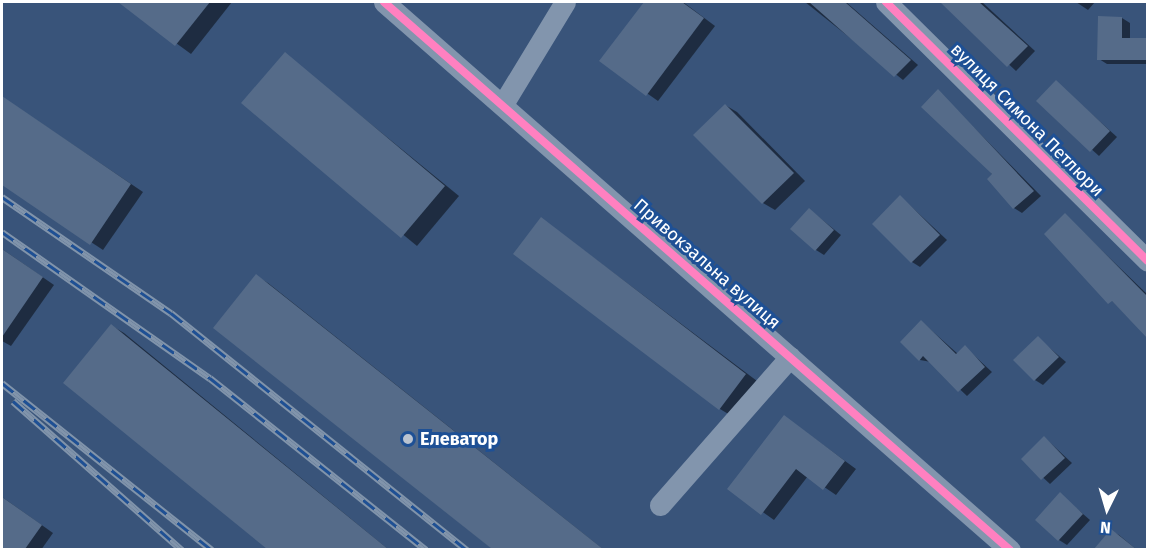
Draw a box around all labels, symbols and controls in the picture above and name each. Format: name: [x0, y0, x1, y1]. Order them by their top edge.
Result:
street label: вулиця Симона Петлюри: [946, 39, 1108, 201]
street label: Привокзальна вулиця: [629, 194, 785, 334]
place label: Елеватор: [420, 428, 498, 450]
marker: Елеватор: [401, 432, 415, 446]
north arrow: [1077, 479, 1137, 539]
text: N: [1099, 518, 1112, 537]

